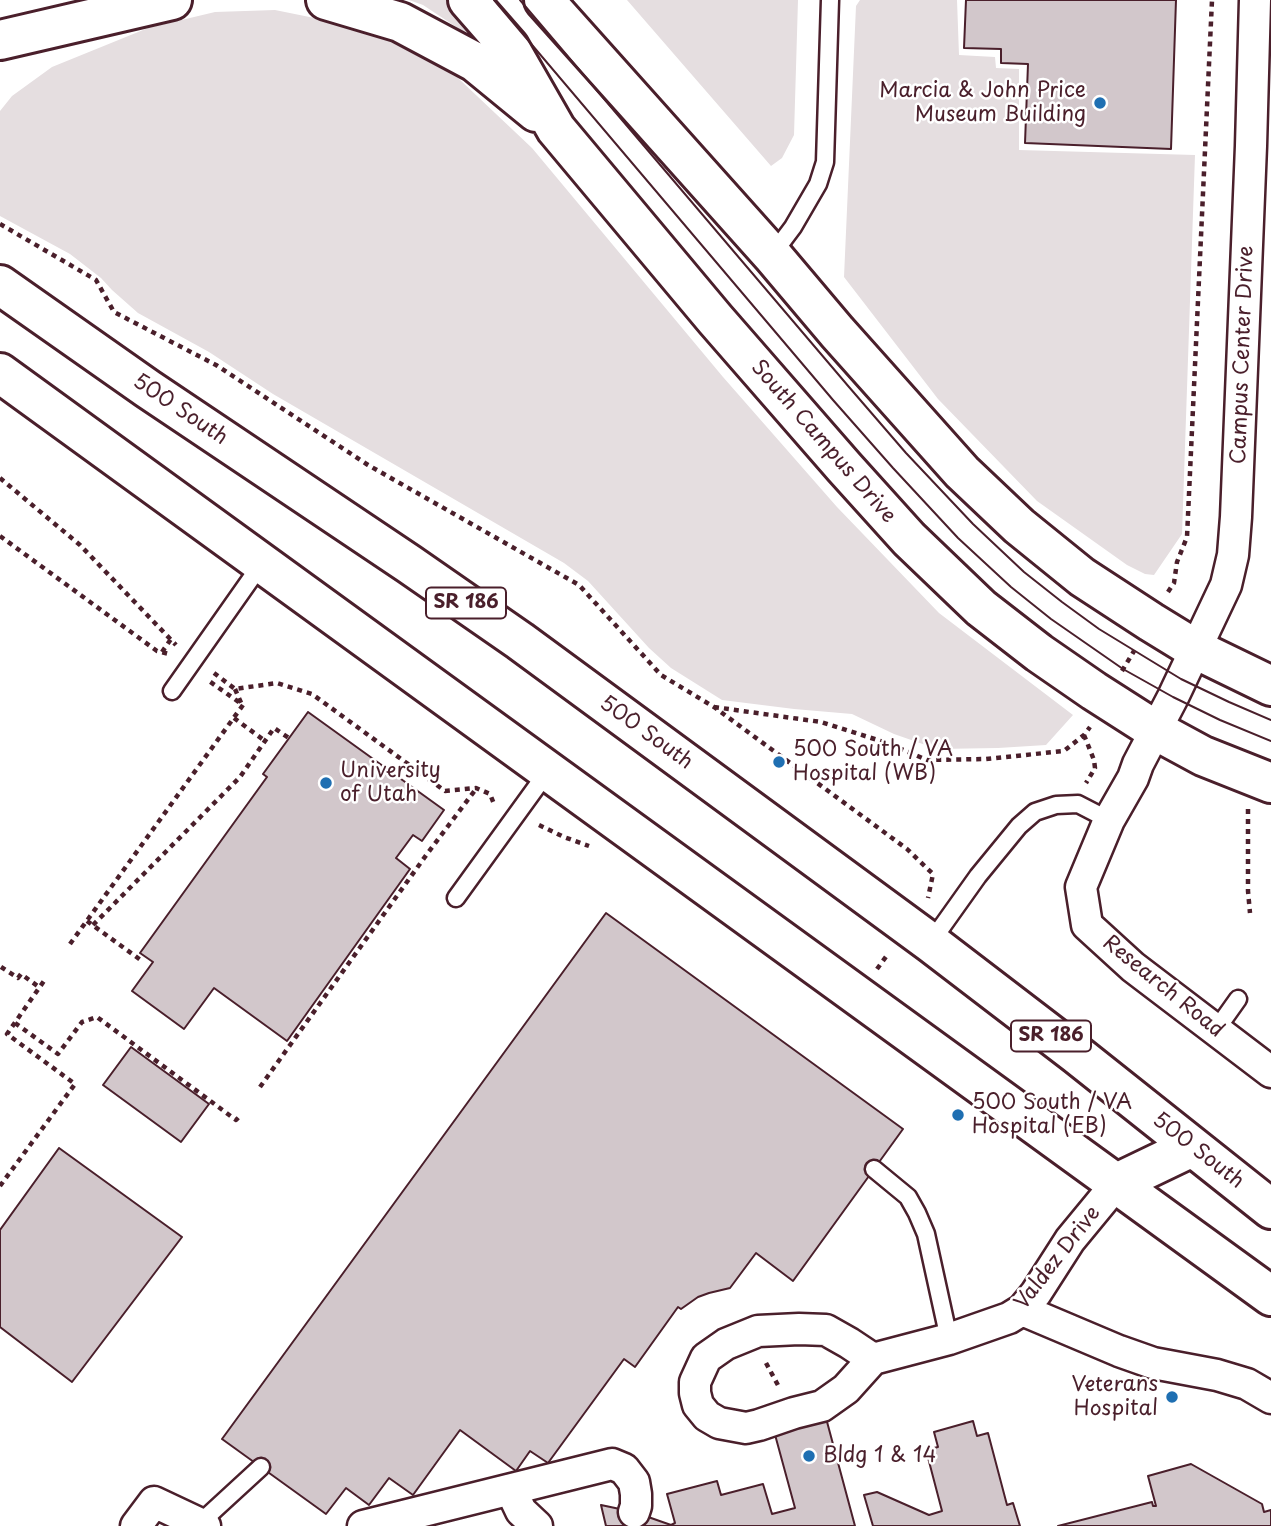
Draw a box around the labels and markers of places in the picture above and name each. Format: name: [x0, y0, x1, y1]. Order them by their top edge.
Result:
place label: Marcia & John Price Museum Building: [879, 78, 1086, 128]
marker: Marcia & John Price Museum Building: [1092, 95, 1108, 111]
place label: 500 South / VA Hospital (WB): [793, 737, 953, 787]
marker: 500 South / VA Hospital (WB): [771, 754, 787, 770]
place label: University of Utah: [340, 758, 441, 808]
marker: University of Utah: [318, 775, 334, 791]
place label: 500 South / VA Hospital (EB): [972, 1090, 1132, 1140]
marker: 500 South / VA Hospital (EB): [950, 1107, 966, 1123]
place label: Veterans Hospital: [1071, 1372, 1158, 1422]
marker: Veterans Hospital: [1164, 1389, 1180, 1405]
place label: Bldg 1 & 14: [823, 1443, 936, 1469]
marker: Bldg 1 & 14: [801, 1448, 817, 1464]

